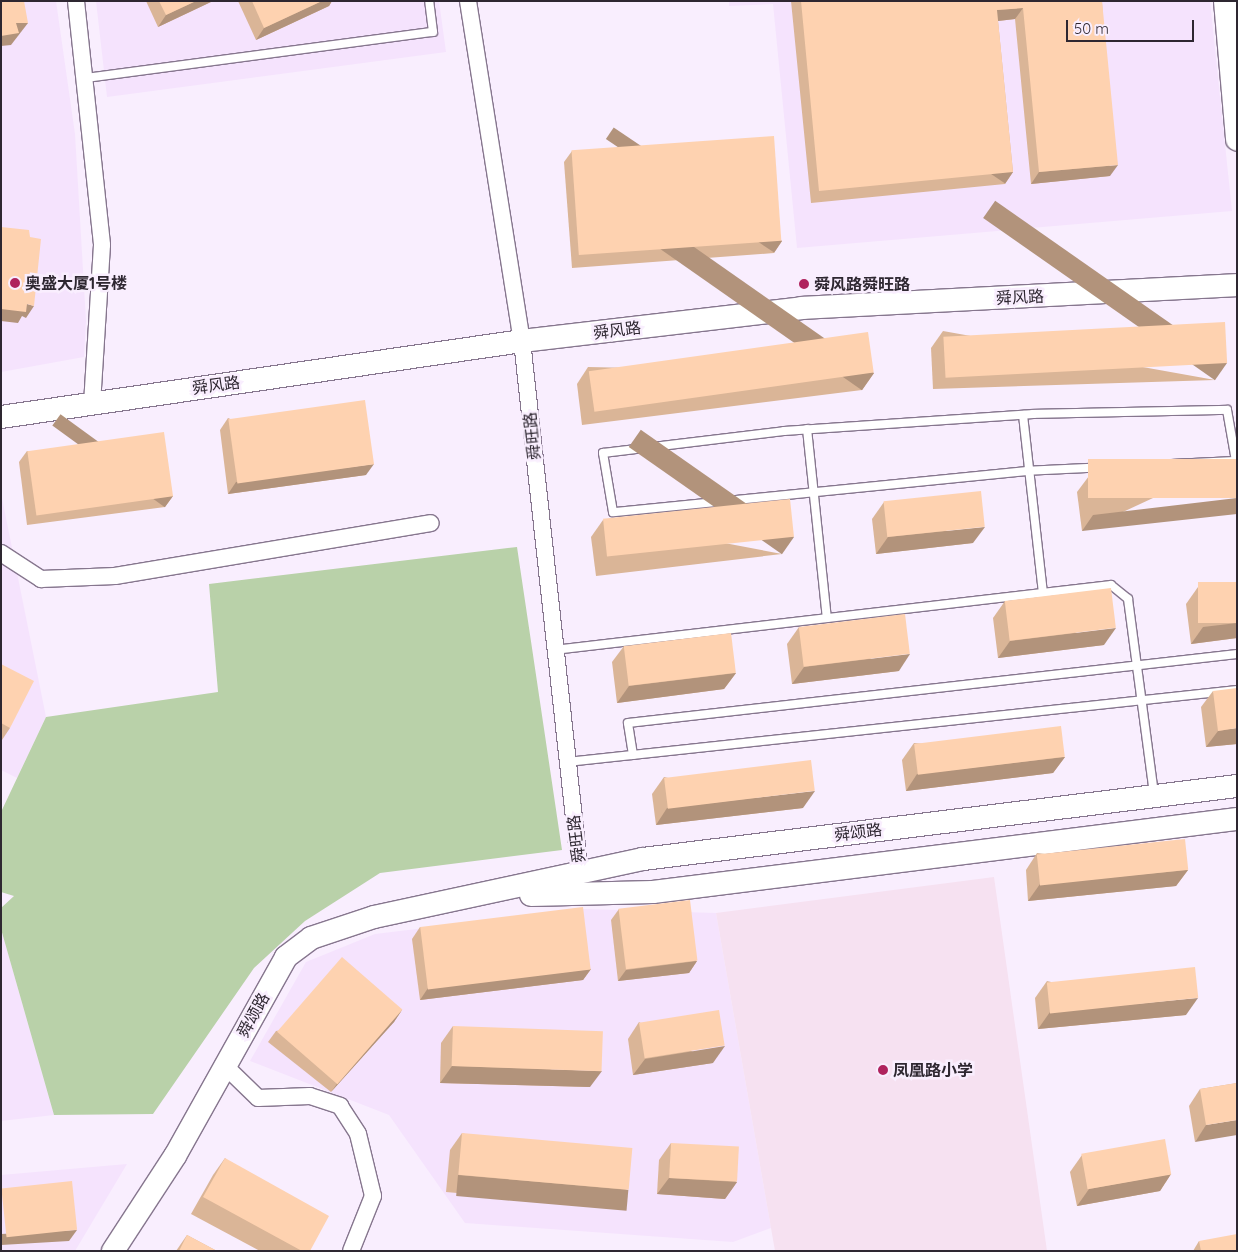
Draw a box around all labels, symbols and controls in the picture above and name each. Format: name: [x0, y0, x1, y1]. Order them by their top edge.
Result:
scale bar: [1068, 10, 1196, 42]
text: 50 m: [1074, 19, 1109, 38]
place label: 奥盛大厦1号楼: [25, 273, 127, 293]
place label: 舜风路舜旺路: [814, 274, 910, 294]
marker: 奥盛大厦1号楼: [9, 277, 21, 289]
marker: 舜风路舜旺路: [798, 278, 810, 290]
street label: 舜风路: [996, 286, 1044, 308]
street label: 舜风路: [592, 318, 642, 342]
street label: 舜风路: [191, 372, 241, 398]
street label: 舜旺路: [520, 411, 544, 461]
street label: 舜旺路: [564, 814, 588, 864]
street label: 舜颂路: [833, 820, 883, 844]
street label: 舜颂路: [233, 989, 273, 1041]
place label: 凤凰路小学: [893, 1060, 973, 1080]
marker: 凤凰路小学: [877, 1064, 889, 1076]

